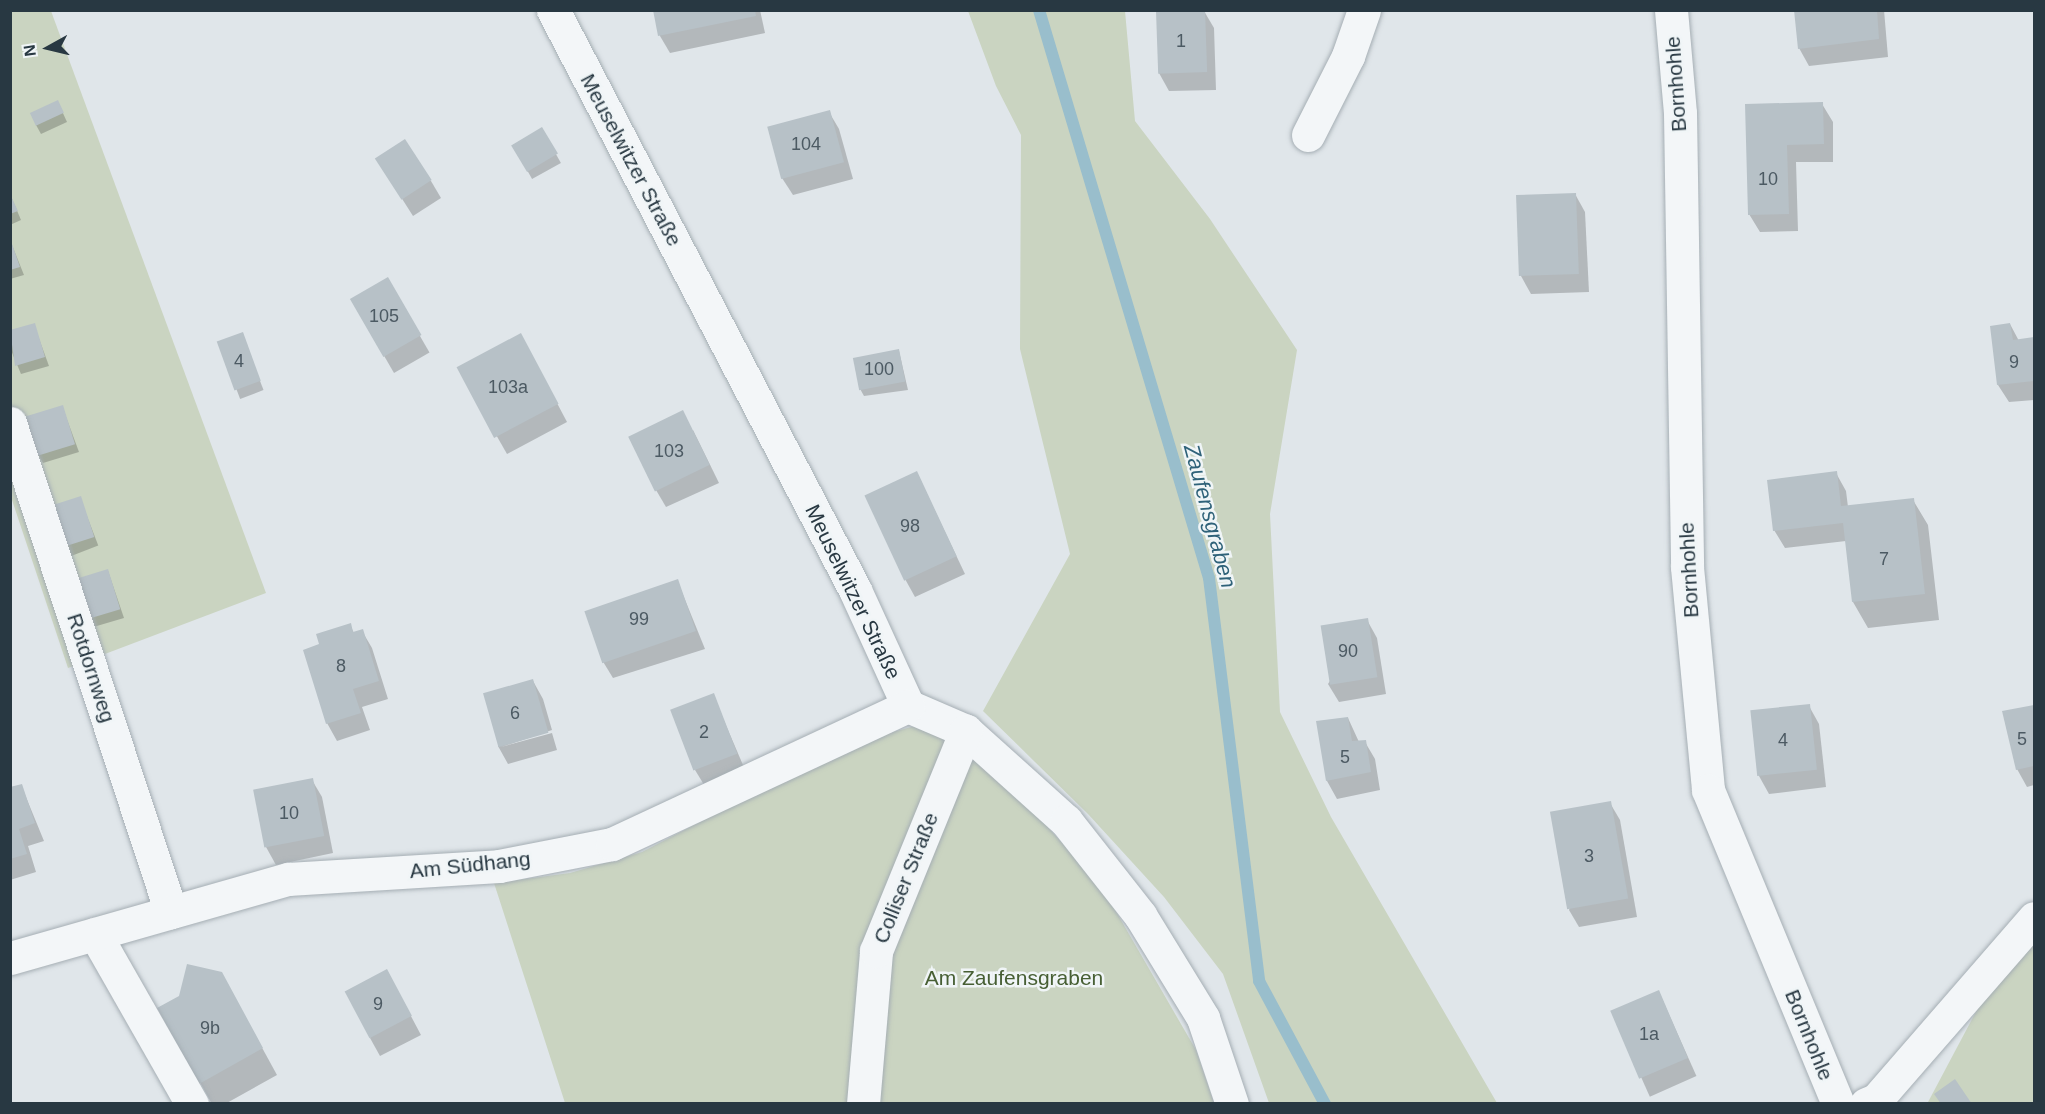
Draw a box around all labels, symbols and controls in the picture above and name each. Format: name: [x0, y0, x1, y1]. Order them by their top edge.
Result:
north arrow: [18, 18, 78, 78]
house number: 1: [1176, 30, 1186, 52]
street label: Bornhohle: [1660, 35, 1692, 133]
text: N: [20, 44, 39, 57]
street label: Meuselwitzer Straße: [575, 70, 687, 250]
house number: 104: [791, 133, 821, 155]
house number: 10: [1758, 168, 1778, 190]
house number: 105: [369, 305, 399, 327]
house number: 4: [234, 350, 244, 372]
house number: 9: [2009, 351, 2019, 373]
house number: 100: [864, 358, 894, 380]
house number: 103a: [488, 376, 528, 398]
house number: 103: [654, 440, 684, 462]
water label: Zaufensgraben: [1178, 441, 1242, 591]
street label: Meuselwitzer Straße: [800, 500, 906, 684]
house number: 98: [900, 515, 920, 537]
street label: Bornhohle: [1674, 522, 1704, 618]
house number: 7: [1879, 548, 1889, 570]
house number: 99: [629, 608, 649, 630]
street label: Rotdornweg: [62, 610, 120, 726]
house number: 90: [1338, 640, 1358, 662]
house number: 8: [336, 655, 346, 677]
house number: 6: [510, 702, 520, 724]
house number: 2: [699, 721, 709, 743]
house number: 5: [2017, 728, 2027, 750]
house number: 4: [1778, 729, 1788, 751]
house number: 5: [1340, 746, 1350, 768]
house number: 10: [279, 802, 299, 824]
street label: Colliser Straße: [868, 809, 944, 947]
house number: 3: [1584, 845, 1594, 867]
street label: Am Südhang: [408, 846, 532, 884]
park label: Am Zaufensgraben: [925, 965, 1103, 991]
street label: Bornhohle: [1779, 986, 1839, 1084]
house number: 9: [373, 993, 383, 1015]
house number: 9b: [200, 1017, 220, 1039]
house number: 1a: [1639, 1023, 1659, 1045]

